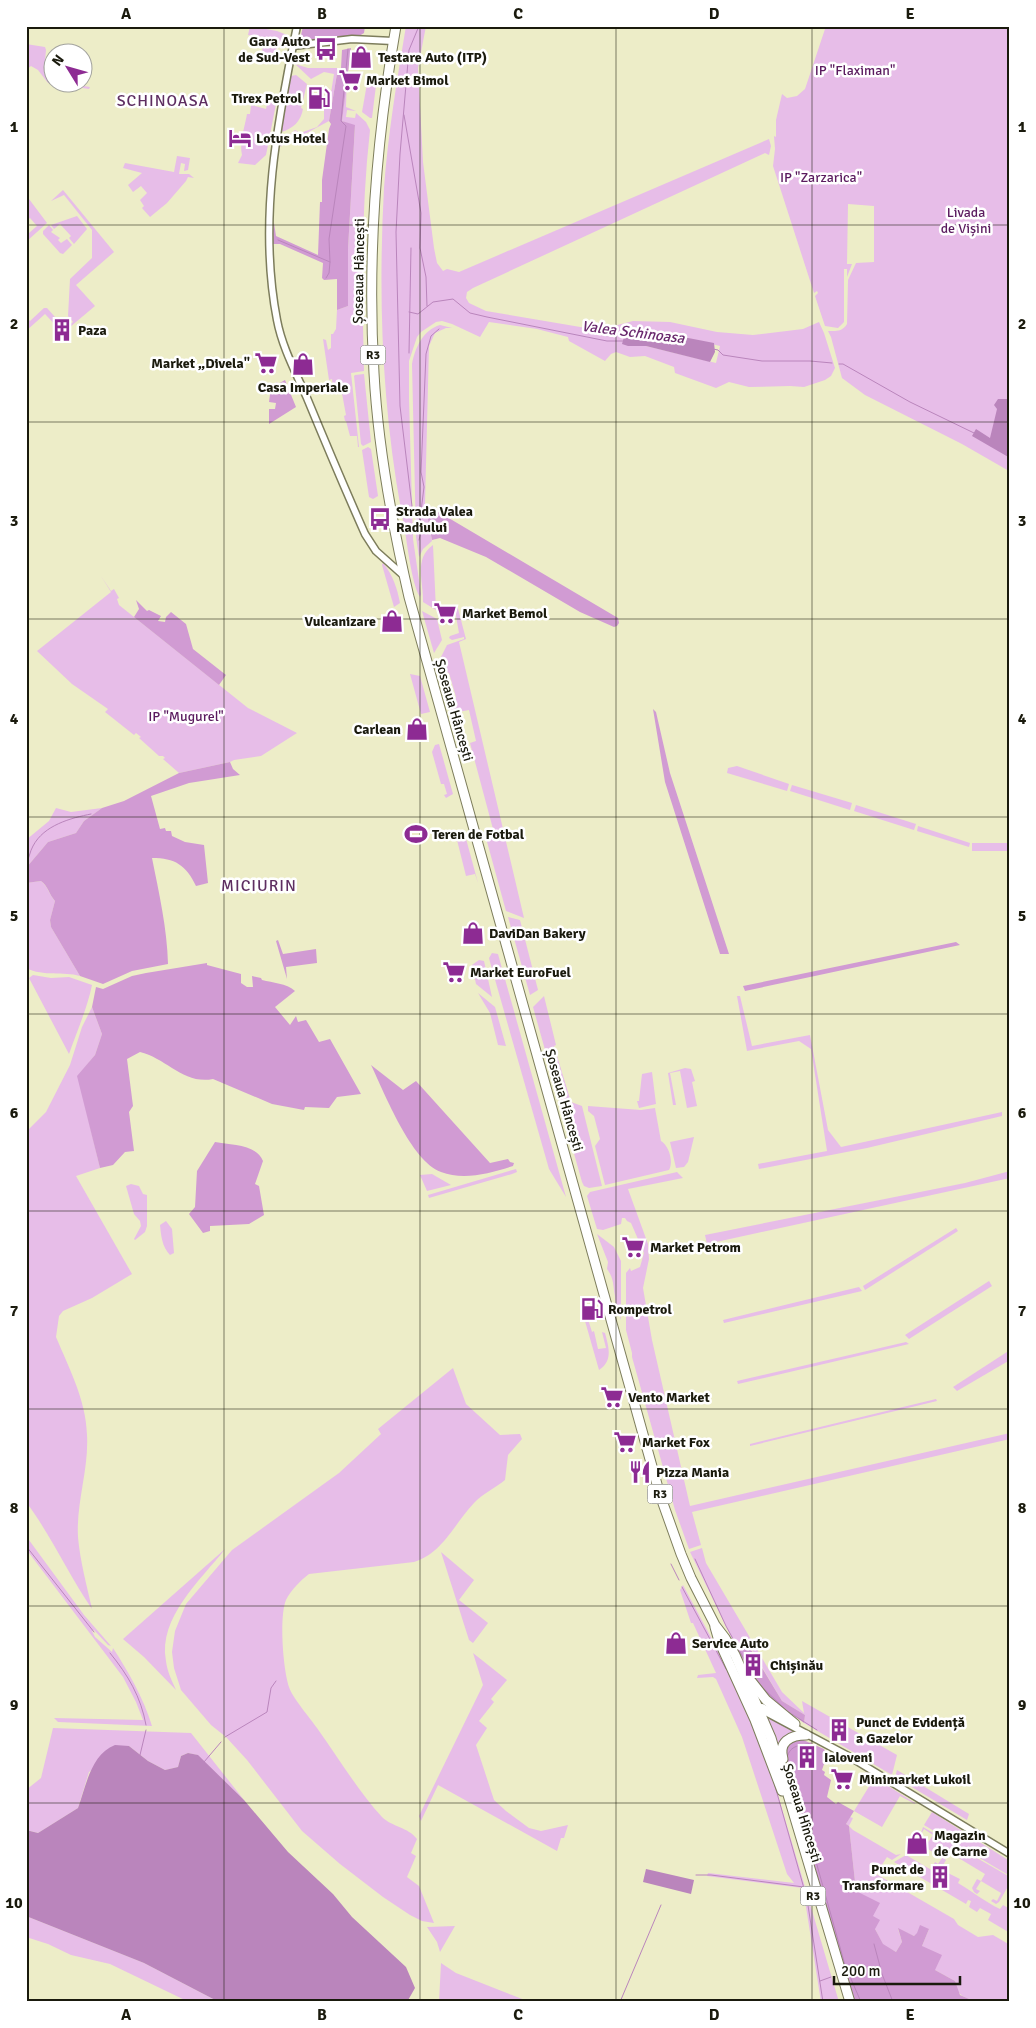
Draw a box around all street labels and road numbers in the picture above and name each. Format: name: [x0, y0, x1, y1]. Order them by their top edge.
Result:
street label: Șoseaua Hâncești: [350, 218, 368, 324]
road number: R3: [360, 346, 386, 364]
street label: Șoseaua Hâncești: [431, 657, 477, 763]
street label: Șoseaua Hâncești: [541, 1047, 587, 1153]
road number: R3: [648, 1485, 672, 1504]
street label: Șoseaua Hîncești: [779, 1762, 825, 1864]
road number: R3: [800, 1886, 826, 1905]

